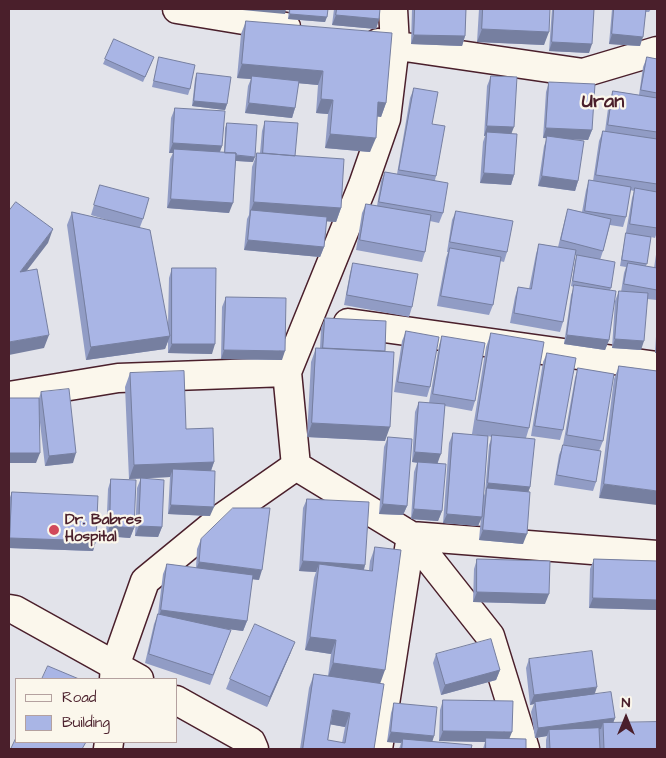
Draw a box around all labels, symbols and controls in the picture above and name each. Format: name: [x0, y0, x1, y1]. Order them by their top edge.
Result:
district label: Uran: [582, 91, 624, 115]
place label: Dr. Babres Hospital: [65, 512, 142, 547]
marker: Dr. Babres Hospital: [47, 523, 61, 537]
legend: [15, 678, 178, 743]
text: Road: [62, 687, 96, 708]
north arrow: [601, 693, 651, 743]
text: N: [622, 693, 630, 713]
text: Building: [62, 712, 110, 733]

